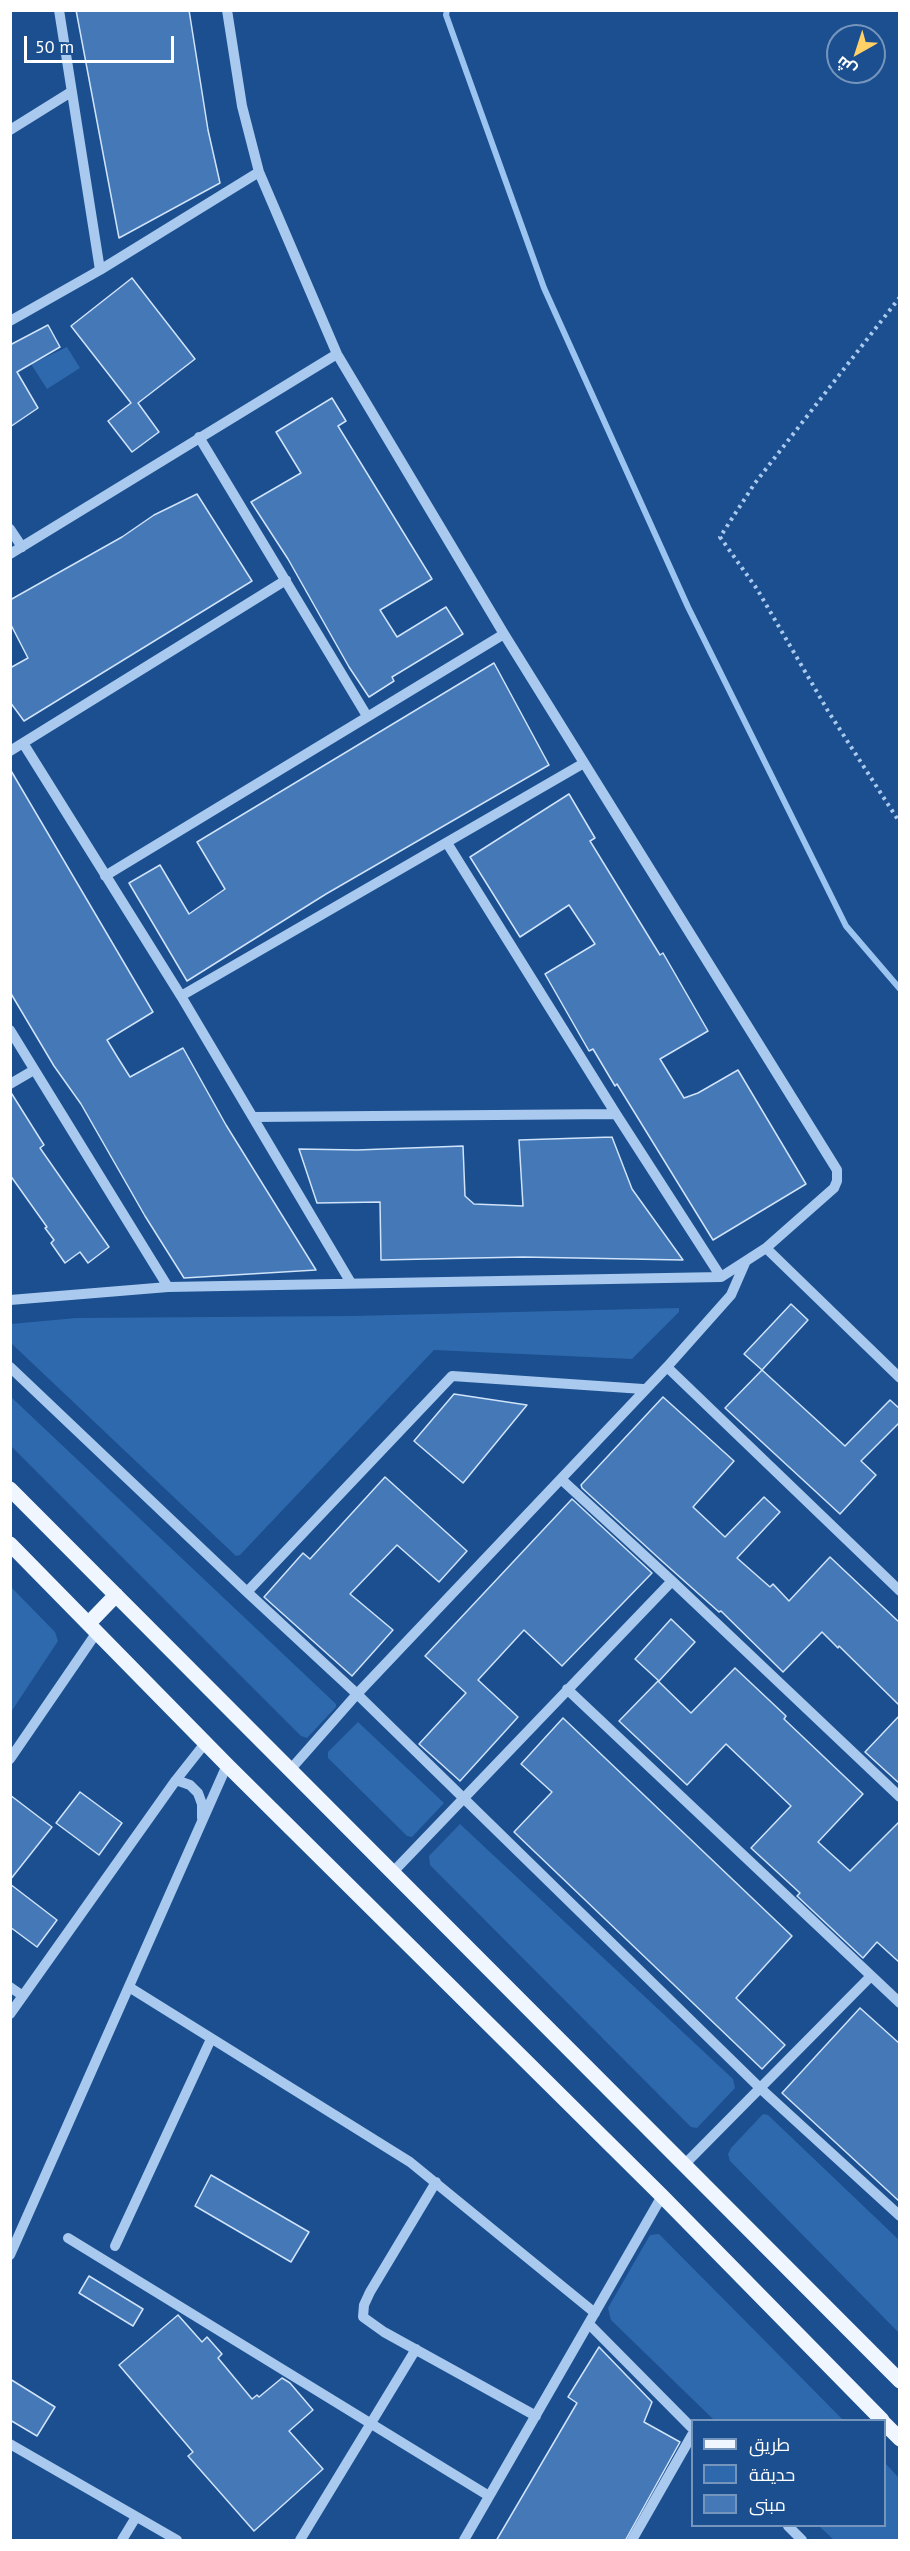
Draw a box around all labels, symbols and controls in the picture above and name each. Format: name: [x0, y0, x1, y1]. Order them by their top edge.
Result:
scale bar: [27, 24, 177, 62]
north arrow: [826, 24, 886, 84]
text: 50 m: [35, 35, 74, 58]
text: ش: [832, 52, 860, 81]
legend: [691, 2419, 886, 2527]
text: طريق: [749, 2433, 790, 2456]
text: حديقة: [749, 2463, 795, 2486]
text: مبنى: [749, 2493, 786, 2516]

